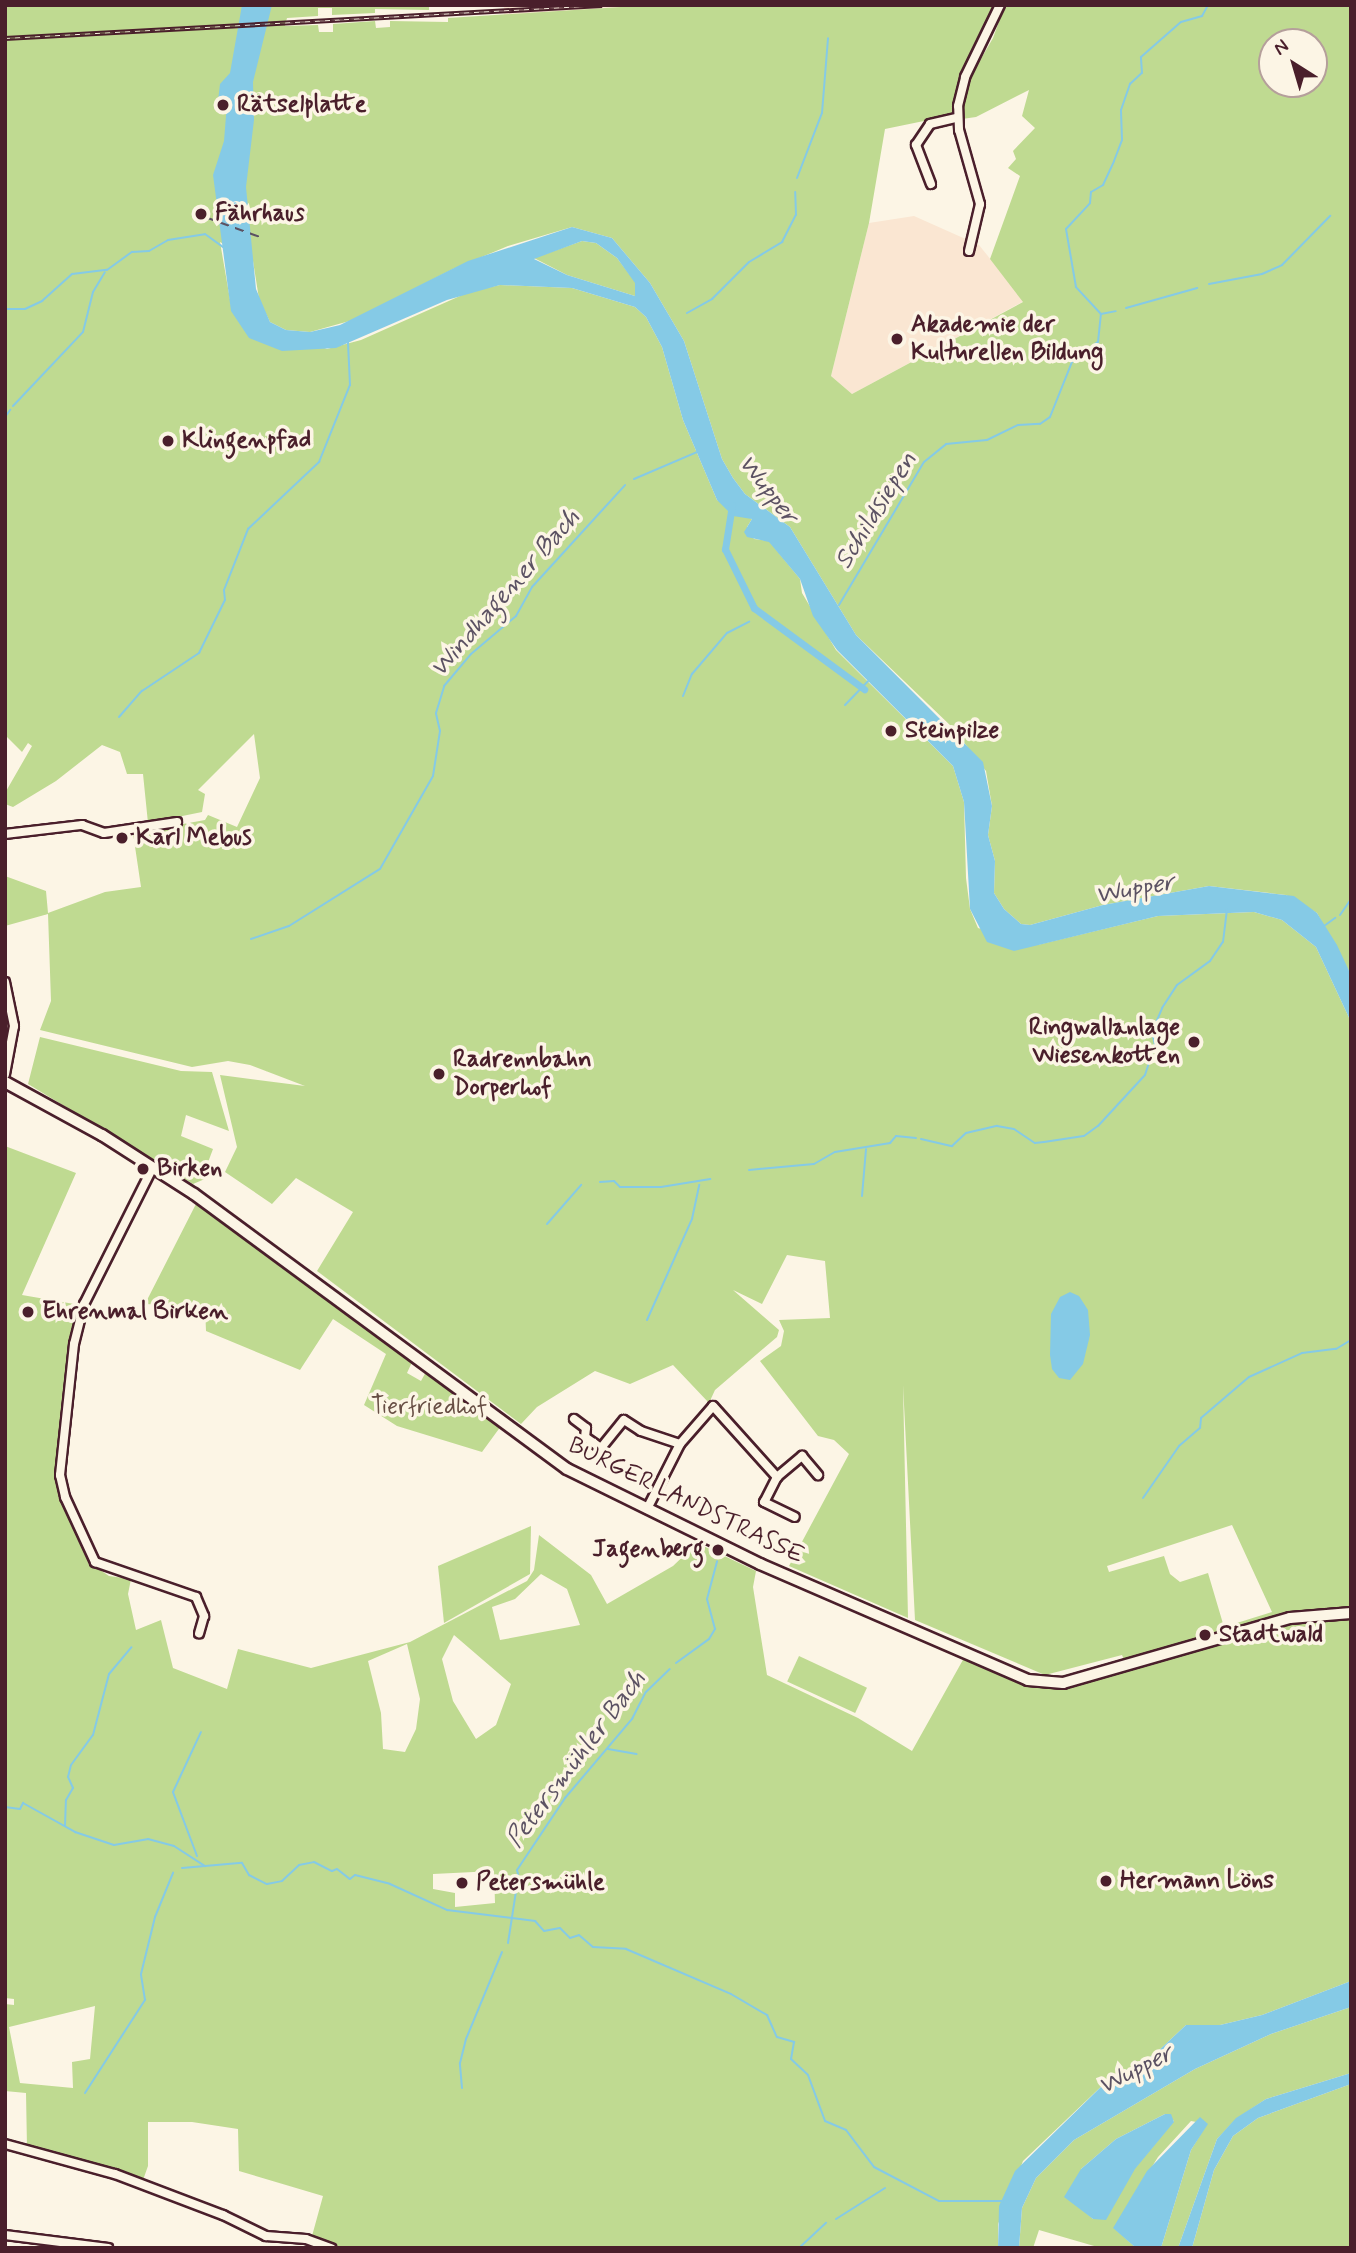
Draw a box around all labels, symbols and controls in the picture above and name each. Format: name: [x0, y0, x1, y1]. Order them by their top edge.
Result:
north arrow: [1258, 28, 1328, 98]
text: N: [1269, 34, 1294, 61]
place label: Rätselplatte: [237, 91, 367, 119]
marker: Rätselplatte: [215, 97, 231, 113]
place label: Fährhaus: [215, 200, 304, 228]
marker: Fährhaus: [193, 206, 209, 222]
place label: Akademie der Kulturellen Bildung: [911, 311, 1102, 367]
marker: Akademie der Kulturellen Bildung: [889, 331, 905, 347]
place label: Klingenpfad: [182, 427, 311, 455]
marker: Klingenpfad: [160, 433, 176, 449]
water label: Schildsiepen: [829, 447, 925, 575]
water label: Wupper: [730, 449, 804, 531]
water label: Windhagener Bach: [424, 503, 588, 685]
place label: Steinpilze: [905, 717, 999, 745]
marker: Steinpilze: [883, 723, 899, 739]
place label: Karl Mebus: [136, 824, 252, 852]
marker: Karl Mebus: [114, 830, 130, 846]
water label: Wupper: [1093, 868, 1177, 912]
place label: Ringwallanlage Wiesenkotten: [1029, 1014, 1180, 1070]
marker: Ringwallanlage Wiesenkotten: [1186, 1034, 1202, 1050]
place label: Radrennbahn Dorperhof: [453, 1046, 592, 1102]
marker: Radrennbahn Dorperhof: [431, 1066, 447, 1082]
place label: Birken: [157, 1155, 222, 1183]
marker: Birken: [135, 1161, 151, 1177]
place label: Ehrenmal Birken: [42, 1298, 219, 1326]
marker: Ehrenmal Birken: [20, 1304, 36, 1320]
park label: Tierfriedhof: [371, 1393, 487, 1421]
street label: BURGER LANDSTRASSE: [560, 1430, 812, 1572]
place label: Jagenberg: [592, 1536, 704, 1564]
marker: Jagenberg: [710, 1542, 726, 1558]
place label: Stadtwald: [1219, 1621, 1323, 1649]
marker: Stadtwald: [1197, 1627, 1213, 1643]
water label: Petersmühler Bach: [500, 1665, 654, 1855]
place label: Hermann Löns: [1120, 1867, 1274, 1895]
place label: Petersmühle: [476, 1869, 605, 1897]
marker: Hermann Löns: [1098, 1873, 1114, 1889]
marker: Petersmühle: [454, 1875, 470, 1891]
water label: Wupper: [1093, 2039, 1179, 2103]

